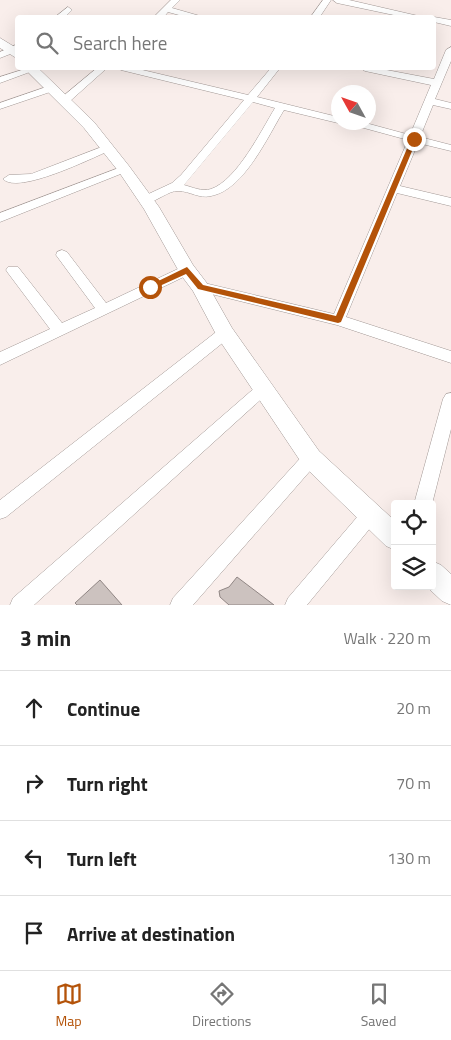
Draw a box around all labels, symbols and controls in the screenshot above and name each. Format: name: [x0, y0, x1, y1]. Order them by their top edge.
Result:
search box: [15, 15, 436, 70]
text: Search here: [73, 28, 167, 57]
icon: search: [33, 29, 61, 57]
north arrow: [331, 85, 376, 130]
route end: [403, 128, 426, 151]
route start: [139, 276, 162, 299]
map controls: [391, 500, 436, 590]
button: locate: [391, 500, 436, 545]
button: layers: [391, 545, 436, 590]
text: 3 min: [20, 622, 71, 654]
text: Walk · 220 m: [343, 626, 431, 650]
icon: ahead: [20, 694, 48, 722]
text: Continue: [67, 694, 140, 723]
text: 20 m: [396, 696, 431, 720]
icon: right: [20, 769, 48, 797]
text: Turn right: [67, 769, 148, 798]
text: 70 m: [396, 771, 431, 795]
icon: left: [20, 844, 48, 872]
text: Turn left: [67, 844, 137, 873]
text: 130 m: [387, 846, 431, 870]
icon: arrive: [20, 919, 48, 947]
text: Arrive at destination: [67, 919, 235, 948]
tab: Map: [55, 980, 83, 1031]
tab: Directions: [192, 980, 251, 1031]
tab: Saved: [361, 980, 396, 1031]

